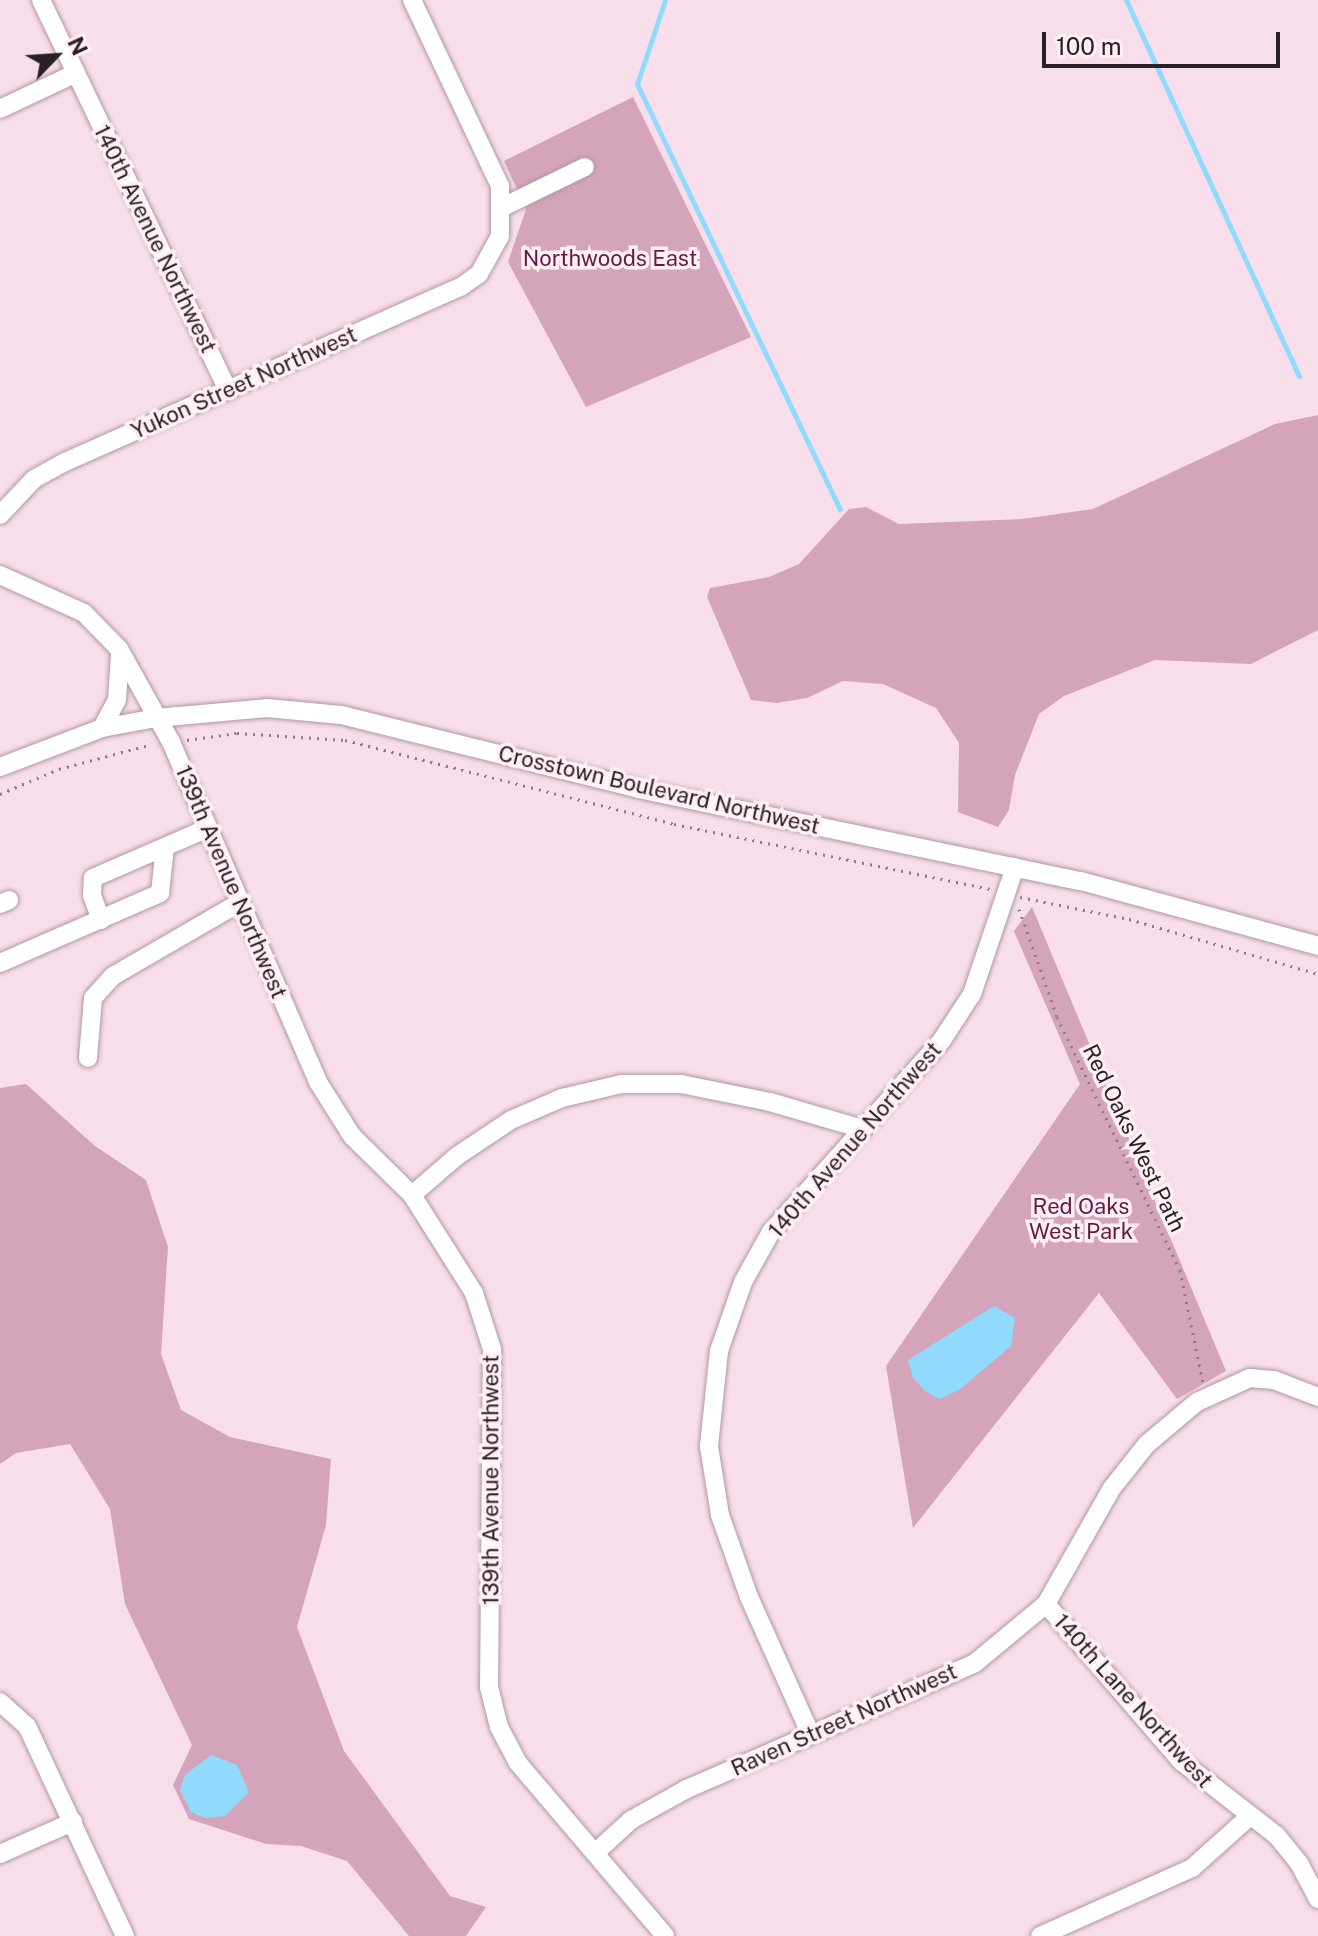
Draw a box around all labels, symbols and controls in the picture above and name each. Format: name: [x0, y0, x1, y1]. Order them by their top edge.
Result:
north arrow: [16, 16, 96, 96]
scale bar: [1046, 16, 1284, 66]
text: 100 m: [1056, 32, 1122, 60]
text: N: [62, 33, 93, 59]
street label: 140th Avenue Northwest: [88, 121, 222, 357]
park label: Northwoods East: [523, 246, 697, 272]
street label: Yukon Street Northwest: [127, 321, 361, 445]
street label: Crosstown Boulevard Northwest: [496, 740, 822, 840]
street label: 139th Avenue Northwest: [170, 761, 292, 1003]
street label: 140th Avenue Northwest: [763, 1037, 947, 1243]
street label: Red Oaks West Path: [1077, 1040, 1191, 1236]
park label: Red Oaks West Park: [1029, 1193, 1133, 1244]
street label: 139th Avenue Northwest: [478, 1355, 504, 1605]
street label: 140th Lane Northwest: [1048, 1609, 1218, 1793]
street label: Raven Street Northwest: [727, 1658, 961, 1782]

